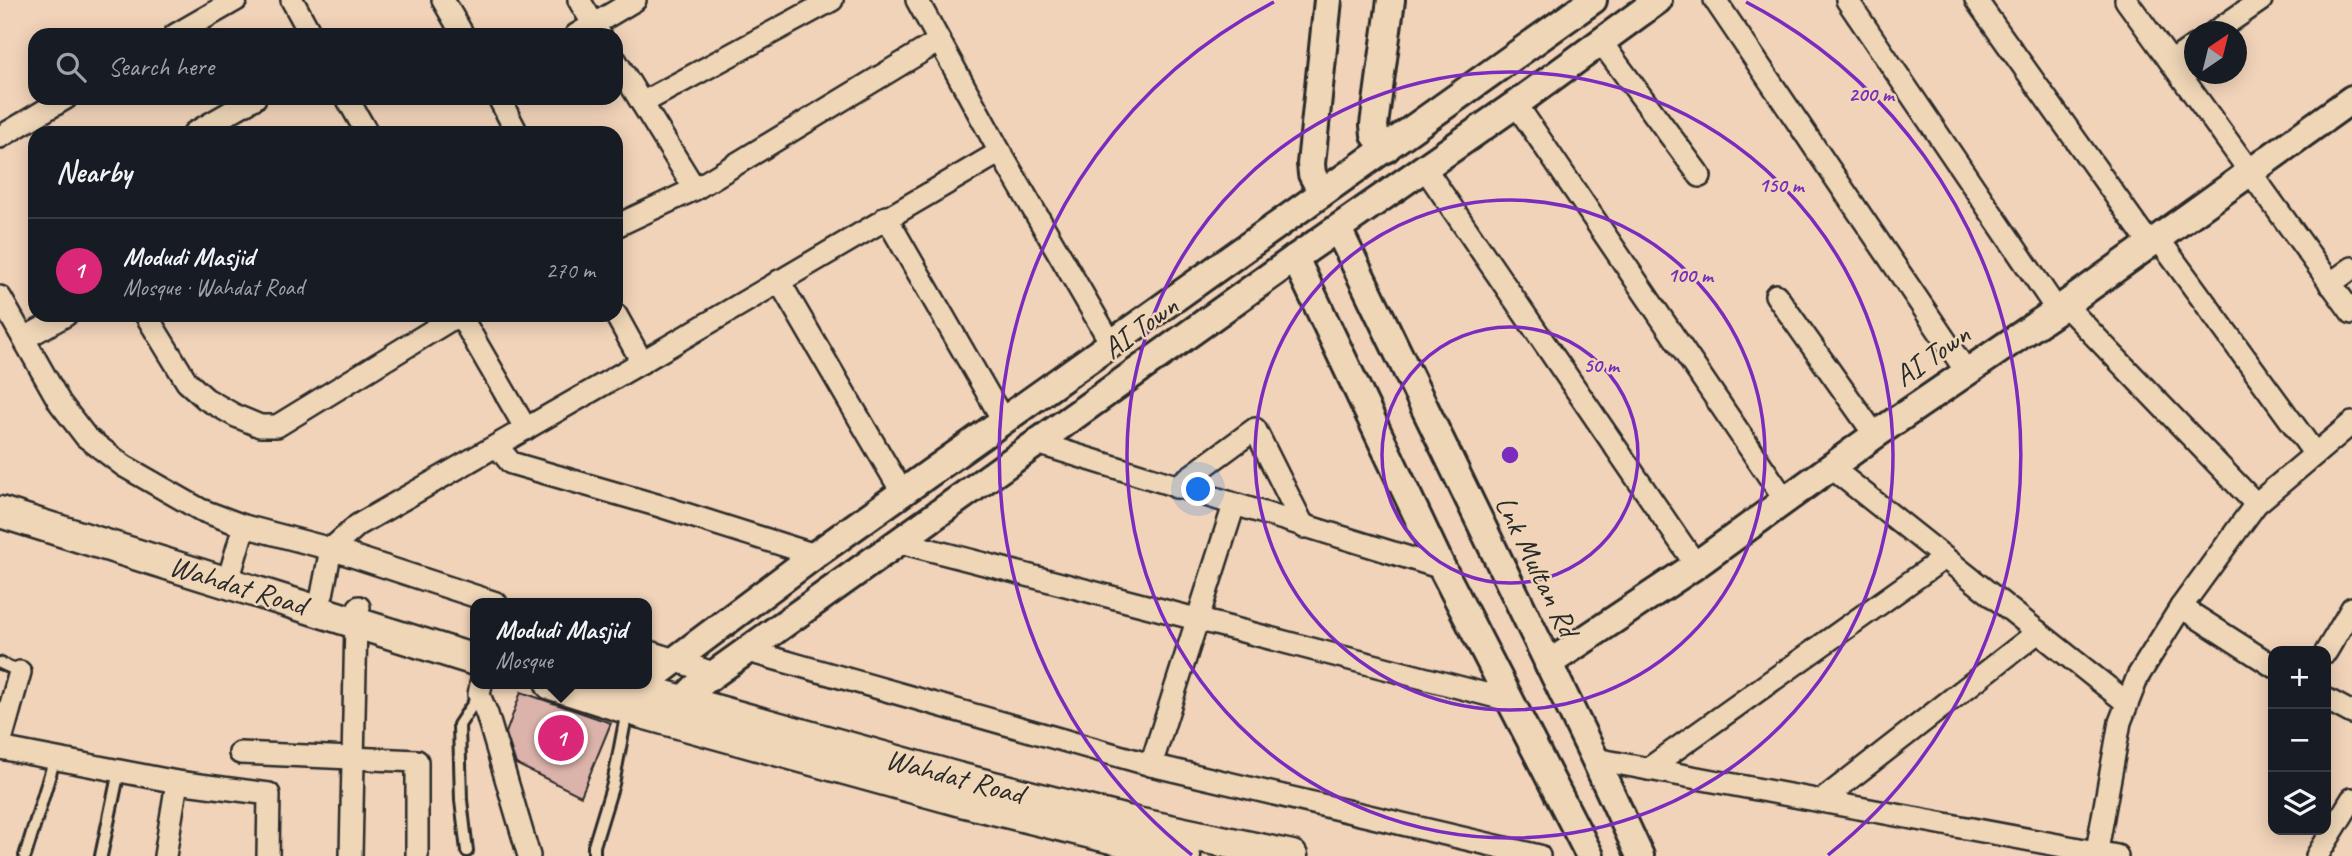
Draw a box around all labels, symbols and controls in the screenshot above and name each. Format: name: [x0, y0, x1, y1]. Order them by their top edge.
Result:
north arrow: [2184, 21, 2247, 84]
search box: [28, 28, 623, 105]
icon: search: [52, 48, 90, 86]
text: Search here: [108, 50, 214, 83]
text: 200 m: [1848, 81, 1896, 107]
text: Nearby: [56, 153, 132, 191]
text: 150 m: [1758, 172, 1806, 198]
text: Modudi Masjid: [123, 240, 254, 273]
text: 1: [74, 256, 84, 285]
text: 270 m: [546, 256, 595, 285]
text: 100 m: [1667, 262, 1715, 288]
text: Mosque · Wahdat Road: [123, 273, 304, 302]
street label: AI Town: [1095, 286, 1186, 367]
street label: AI Town: [1886, 315, 1978, 395]
text: 50 m: [1583, 352, 1621, 378]
centre of rings: [1498, 443, 1522, 467]
your location: [1181, 472, 1215, 506]
street label: Lnk Multan Rd: [1487, 489, 1589, 646]
street label: Wahdat Road: [165, 546, 315, 625]
popup: [470, 598, 652, 689]
text: Modudi Masjid: [495, 613, 627, 646]
text: Mosque: [495, 646, 553, 675]
map controls: [2268, 646, 2331, 835]
button: +: [2268, 646, 2331, 709]
button: −: [2268, 709, 2331, 772]
pin: 1: [538, 712, 584, 764]
street label: Wahdat Road: [882, 739, 1032, 814]
button: layers: [2268, 772, 2331, 835]

